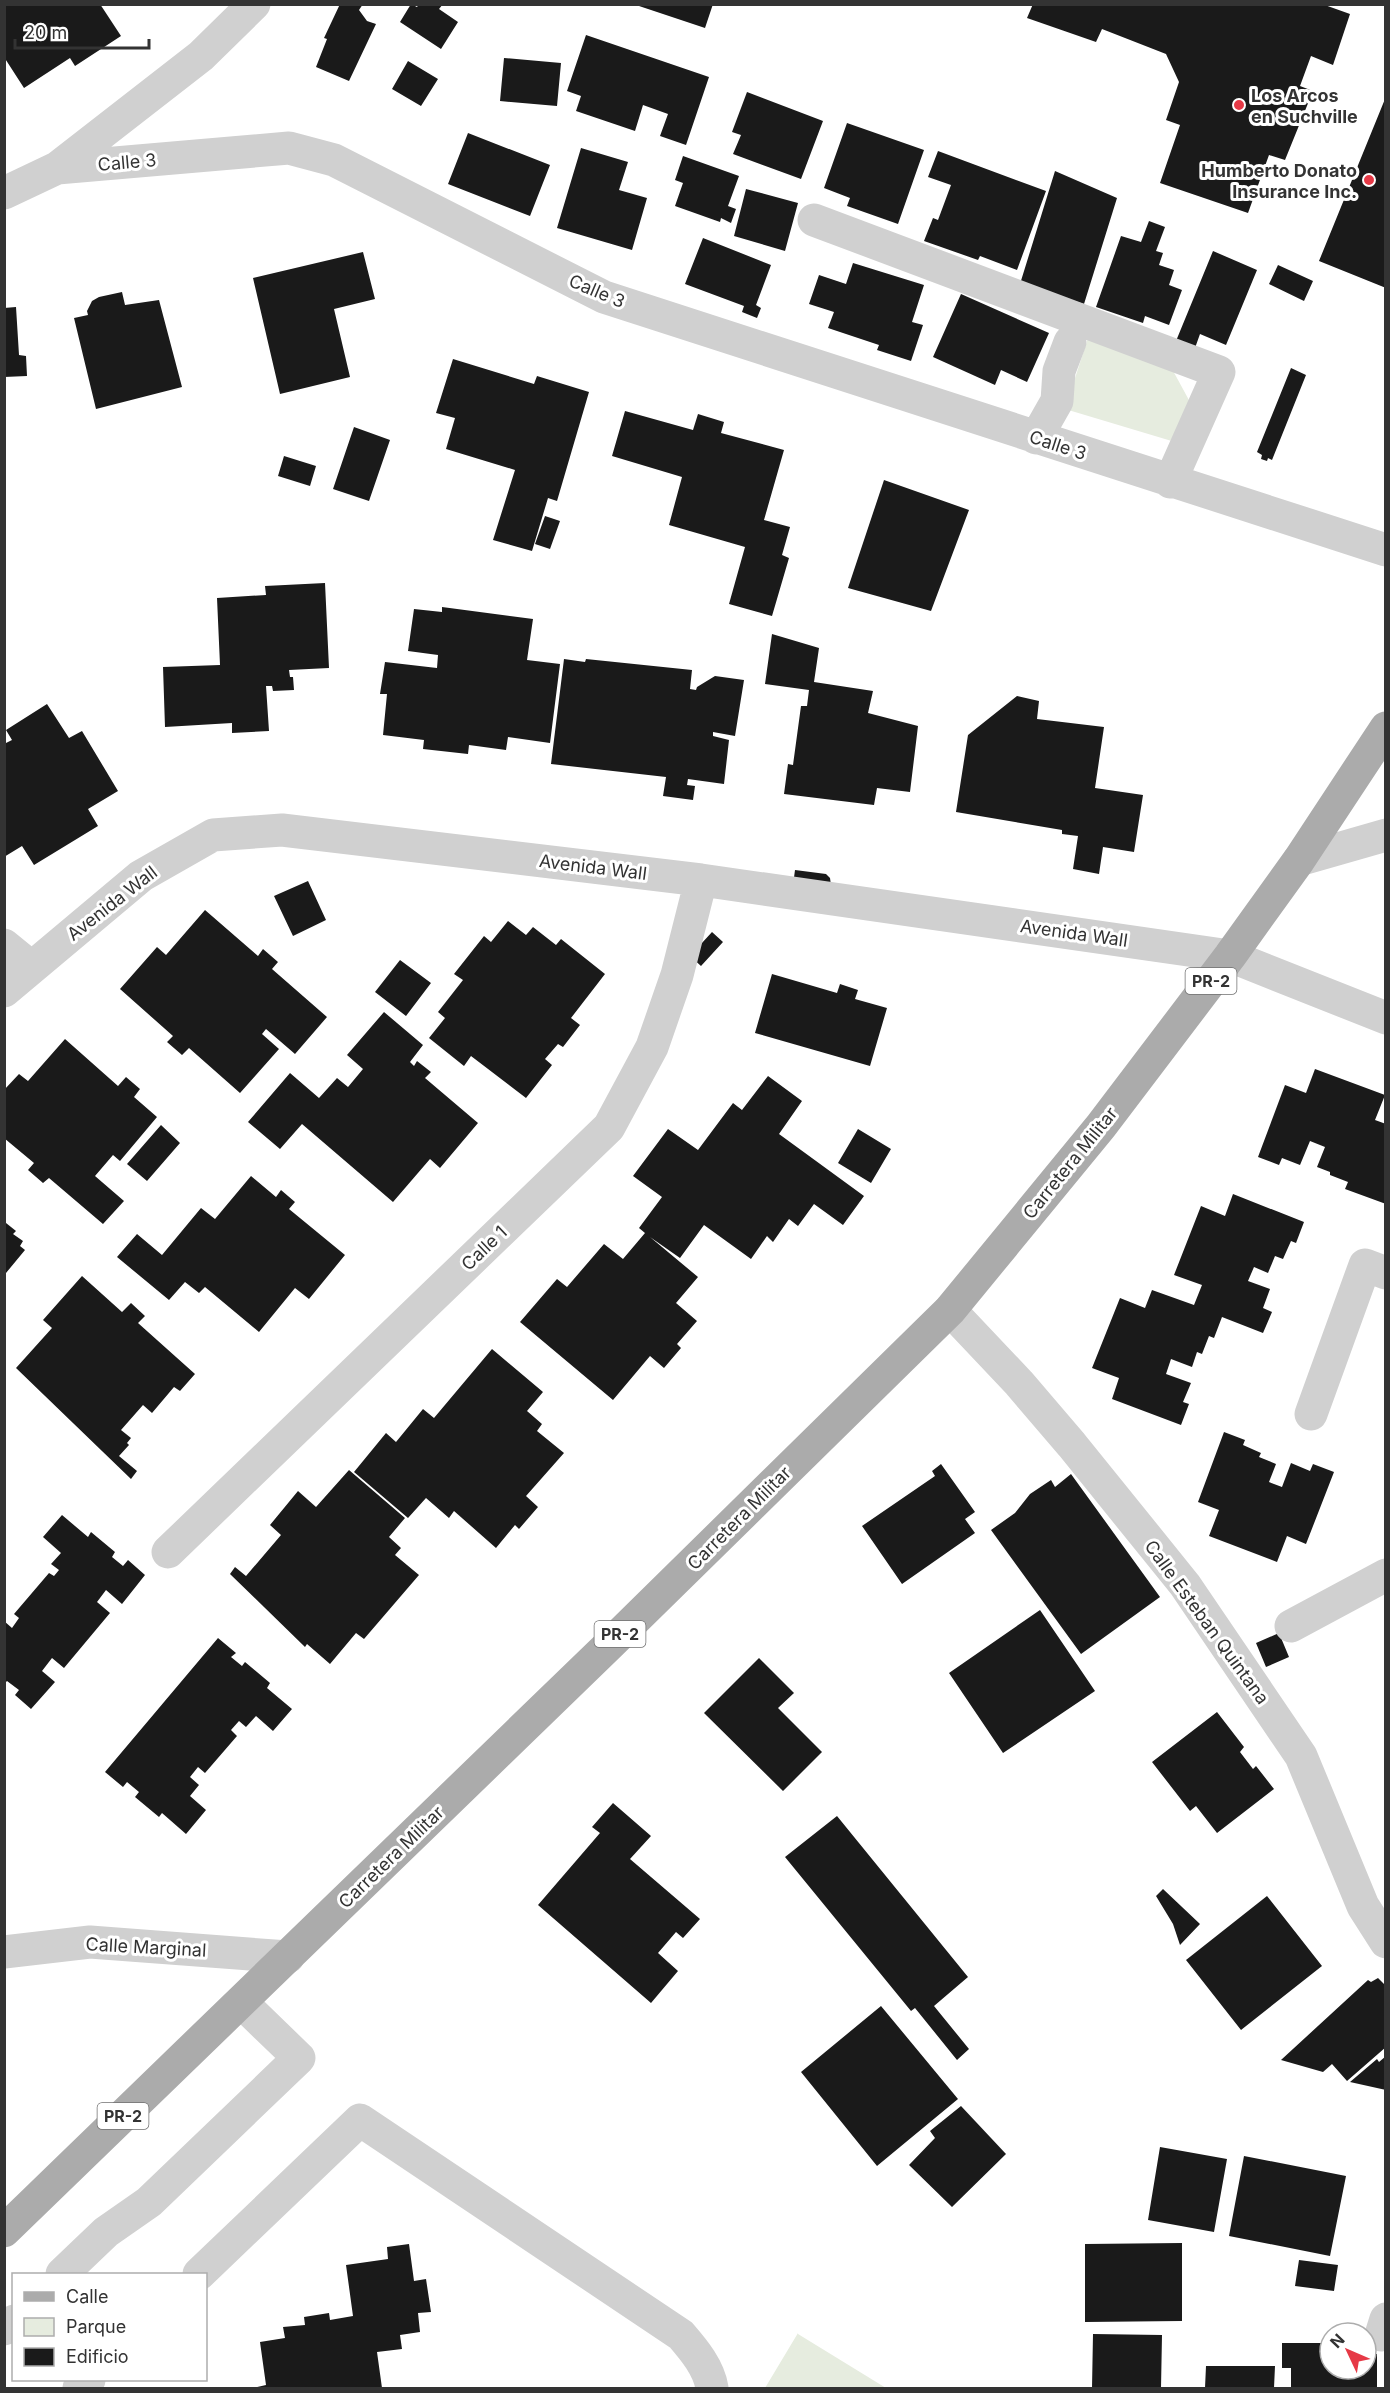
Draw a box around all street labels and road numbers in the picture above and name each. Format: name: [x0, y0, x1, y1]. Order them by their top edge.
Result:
street label: Calle 3: [97, 149, 157, 175]
street label: Calle 3: [566, 270, 628, 312]
street label: Calle 3: [1027, 426, 1089, 464]
street label: Avenida Wall: [538, 850, 648, 884]
street label: Avenida Wall: [63, 861, 161, 945]
street label: Avenida Wall: [1019, 915, 1129, 951]
road number: PR-2: [1186, 968, 1236, 994]
street label: Carretera Militar: [1019, 1103, 1122, 1223]
street label: Calle 1: [457, 1221, 511, 1275]
street label: Carretera Militar: [683, 1462, 795, 1574]
street label: Calle Esteban Quintana: [1141, 1536, 1273, 1708]
road number: PR-2: [594, 1621, 646, 1647]
street label: Carretera Militar: [334, 1801, 448, 1912]
street label: Calle Marginal: [85, 1933, 207, 1961]
road number: PR-2: [98, 2103, 148, 2129]

